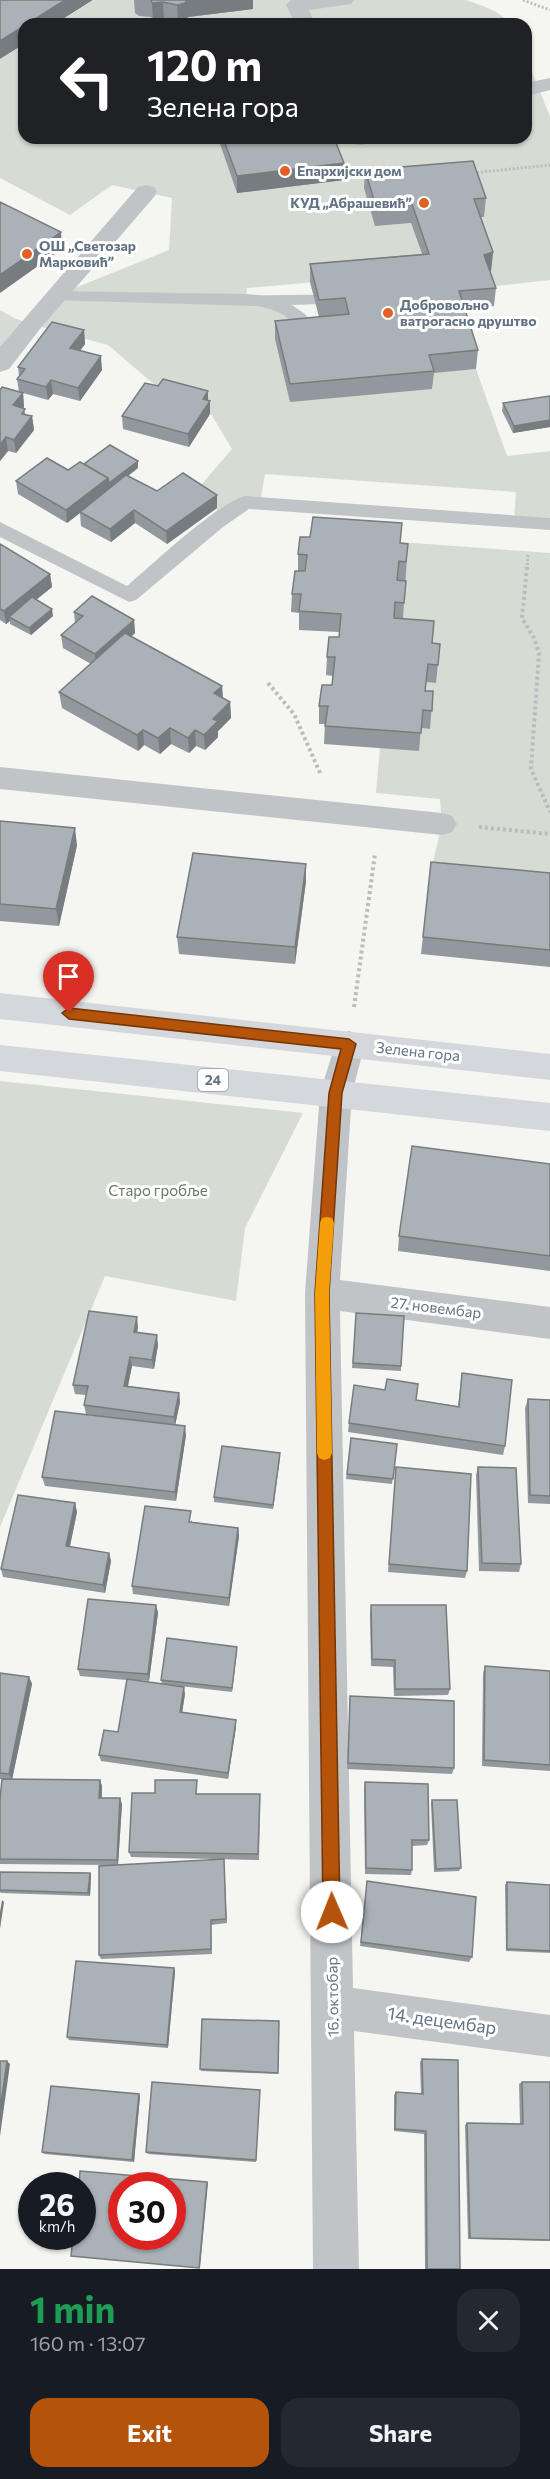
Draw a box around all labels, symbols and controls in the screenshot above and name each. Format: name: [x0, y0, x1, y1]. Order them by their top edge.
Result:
text: 120 m: [147, 38, 262, 90]
icon: left: [48, 42, 126, 120]
text: Зелена гора: [147, 90, 299, 123]
place label: Епархијски дом: [297, 162, 402, 179]
marker: Епархијски дом: [278, 164, 292, 178]
place label: КУД „Абрашевић”: [290, 194, 412, 211]
marker: КУД „Абрашевић”: [417, 196, 431, 210]
place label: ОШ „Светозар Марковић”: [39, 237, 136, 270]
marker: ОШ „Светозар Марковић”: [20, 247, 34, 261]
place label: Добровољно ватрогасно друштво: [400, 296, 537, 329]
marker: Добровољно ватрогасно друштво: [381, 306, 395, 320]
pin: [43, 951, 94, 1013]
icon: arrive: [52, 960, 85, 993]
street label: Зелена гора: [375, 1038, 461, 1064]
road number: 24: [198, 1069, 228, 1091]
park label: Старо гробље: [108, 1181, 208, 1199]
street label: 27. новембар: [390, 1293, 483, 1322]
position arrow: [300, 1880, 364, 1944]
street label: 16. октобар: [322, 1957, 342, 2037]
street label: 14. децембар: [386, 2001, 498, 2039]
speed limit sign: 30: [108, 2172, 186, 2250]
text: 26: [39, 2185, 75, 2222]
text: km/h: [39, 2217, 75, 2235]
text: 1 min: [30, 2286, 115, 2330]
button: close: [457, 2289, 520, 2352]
text: 160 m · 13:07: [30, 2331, 146, 2355]
button: Exit: [30, 2398, 269, 2467]
button: Share: [281, 2398, 520, 2467]

